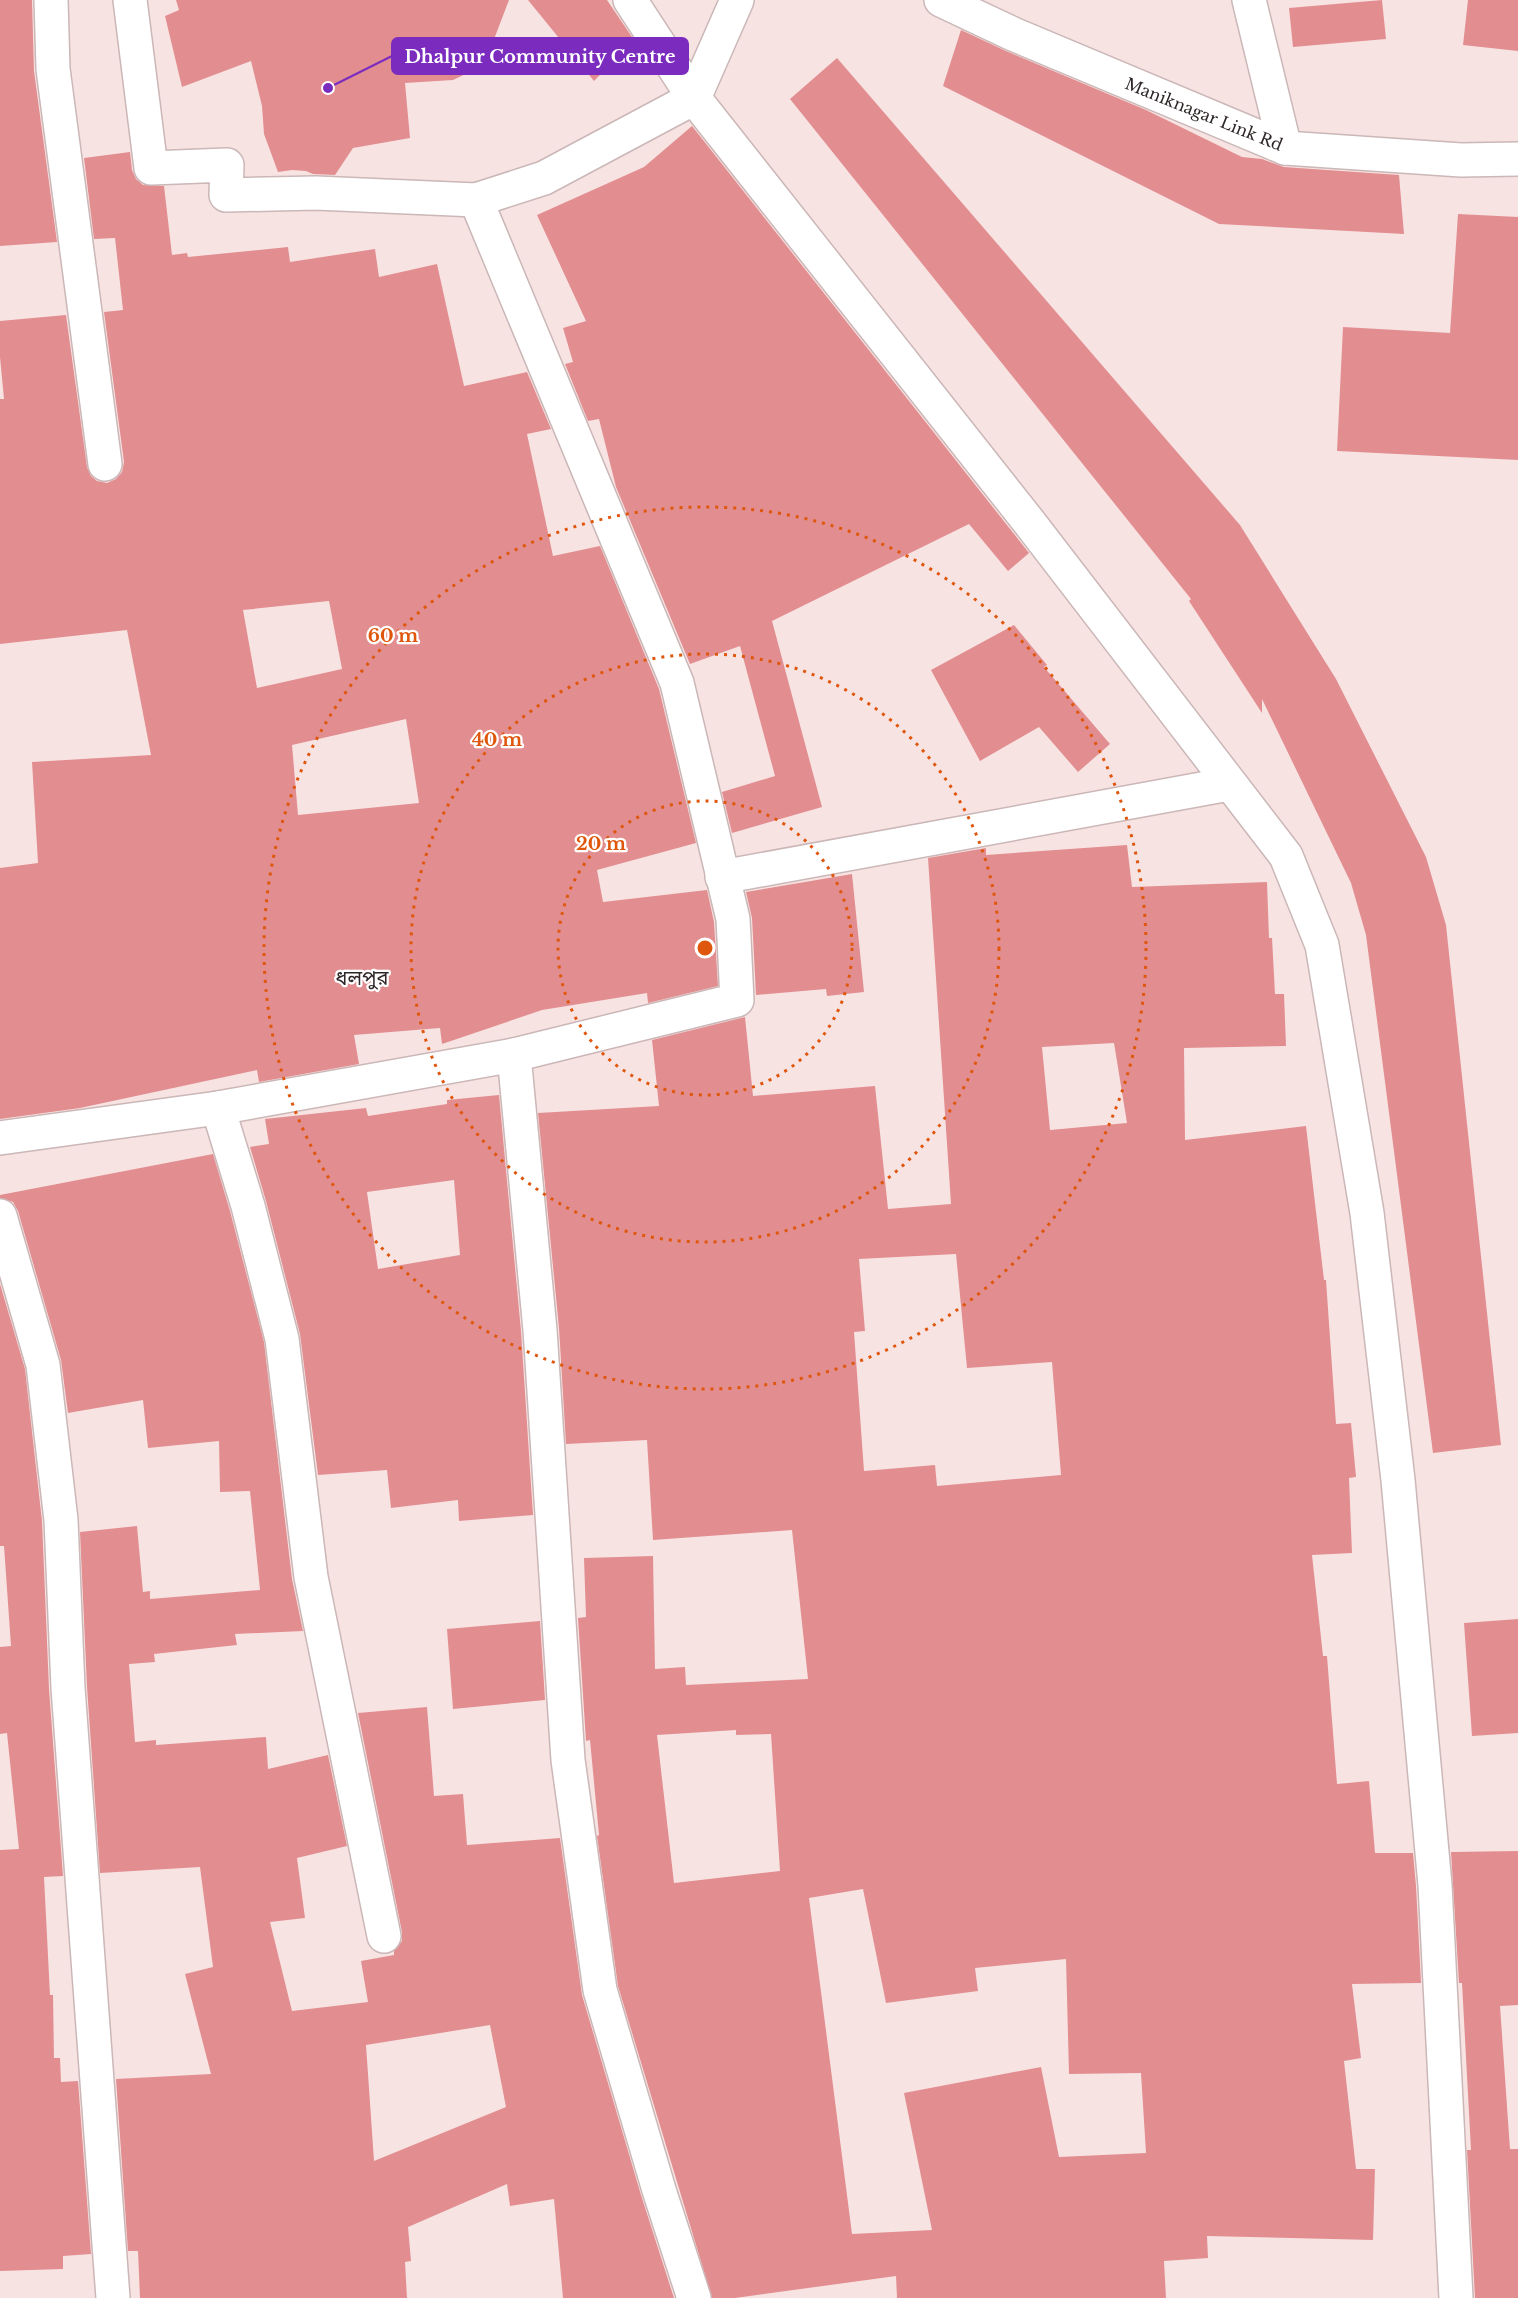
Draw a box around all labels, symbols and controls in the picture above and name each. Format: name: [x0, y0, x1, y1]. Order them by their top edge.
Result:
callout: Dhalpur Community Centre: [392, 38, 688, 74]
text: Dhalpur Community Centre: [405, 46, 675, 68]
street label: Maniknagar Link Rd: [1122, 73, 1286, 155]
text: 60 m: [368, 625, 418, 647]
text: 40 m: [472, 729, 522, 751]
text: 20 m: [576, 833, 626, 855]
centre of rings: [695, 938, 715, 958]
district label: ধলপুর: [336, 966, 389, 990]

